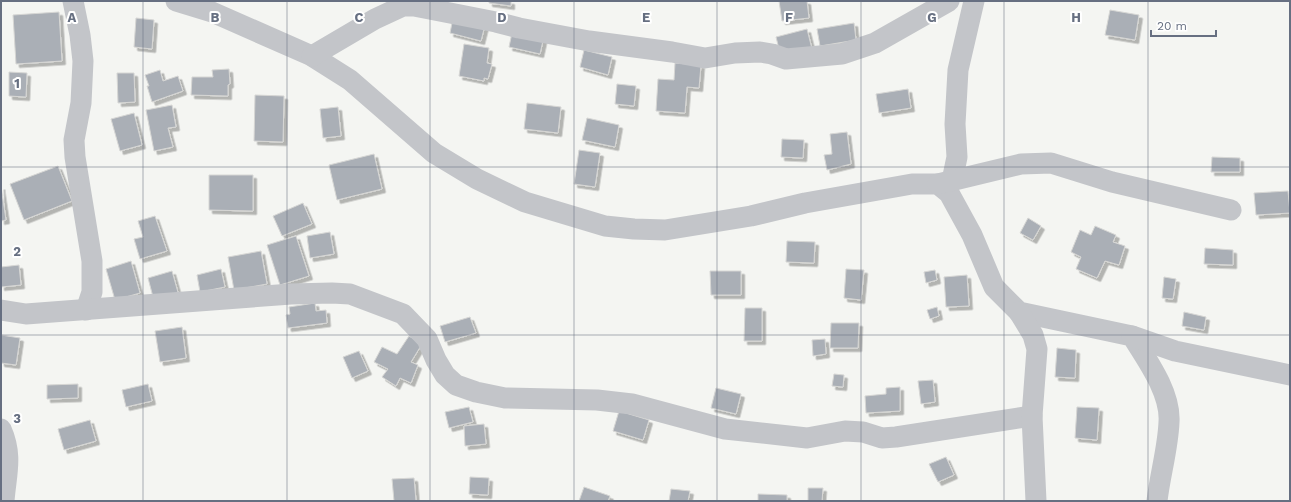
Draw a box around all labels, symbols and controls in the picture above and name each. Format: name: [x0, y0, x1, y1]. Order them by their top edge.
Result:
text: A: [68, 10, 77, 25]
text: B: [211, 10, 220, 25]
text: C: [355, 10, 364, 25]
text: D: [497, 10, 507, 25]
text: E: [642, 10, 650, 25]
text: F: [785, 10, 793, 25]
text: G: [927, 10, 937, 25]
text: H: [1071, 10, 1081, 25]
scale bar: [1151, 12, 1216, 38]
text: 20 m: [1157, 19, 1187, 33]
text: 1: [14, 76, 20, 91]
text: 2: [13, 244, 21, 259]
text: 3: [13, 411, 21, 426]

